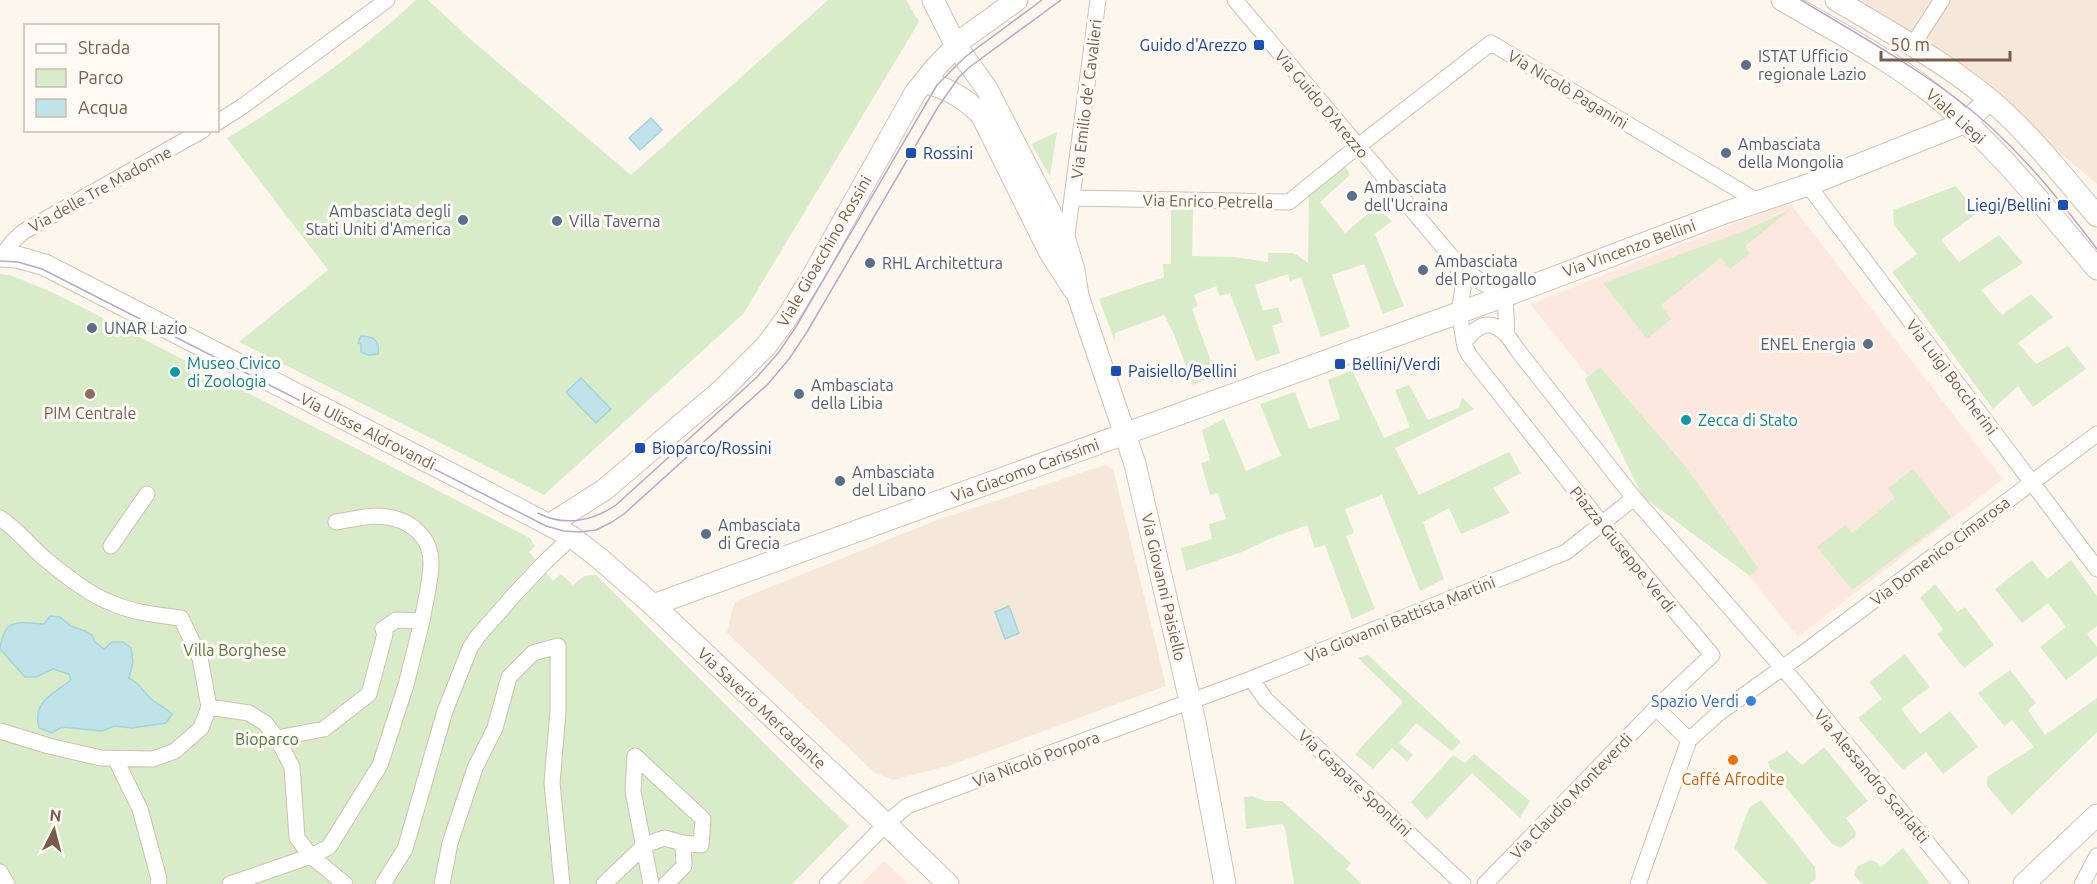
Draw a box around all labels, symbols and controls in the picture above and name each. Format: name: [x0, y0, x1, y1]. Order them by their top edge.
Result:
street label: Via Emilio de' Cavalieri: [1067, 18, 1105, 180]
legend: [24, 24, 219, 132]
scale bar: [1881, 24, 2010, 62]
text: 50 m: [1890, 34, 1930, 54]
place label: Guido d'Arezzo: [1140, 36, 1247, 54]
text: Strada: [78, 37, 130, 57]
marker: Guido d'Arezzo: [1252, 38, 1266, 52]
street label: Via Guido D'Arezzo: [1272, 46, 1372, 162]
street label: Via Nicolò Paganini: [1505, 46, 1631, 132]
place label: ISTAT Ufficio regionale Lazio: [1758, 47, 1866, 83]
marker: ISTAT Ufficio regionale Lazio: [1739, 58, 1753, 72]
text: Parco: [78, 67, 124, 87]
street label: Viale Liegi: [1923, 85, 1989, 147]
text: Acqua: [78, 97, 128, 117]
place label: Ambasciata della Mongolia: [1738, 135, 1844, 171]
street label: Via delle Tre Madonne: [26, 142, 174, 236]
place label: Rossini: [923, 144, 973, 162]
marker: Rossini: [904, 146, 918, 160]
marker: Ambasciata della Mongolia: [1719, 146, 1733, 160]
street label: Viale Gioacchino Rossini: [773, 172, 875, 330]
place label: Ambasciata dell'Ucraina: [1364, 178, 1448, 214]
marker: Ambasciata dell'Ucraina: [1345, 189, 1359, 203]
street label: Via Enrico Petrella: [1142, 191, 1274, 211]
place label: Liegi/Bellini: [1967, 196, 2051, 214]
marker: Liegi/Bellini: [2056, 198, 2070, 212]
place label: Ambasciata degli Stati Uniti d'America: [306, 202, 451, 238]
place label: Villa Taverna: [569, 212, 660, 230]
marker: Ambasciata degli Stati Uniti d'America: [456, 213, 470, 227]
marker: Villa Taverna: [550, 214, 564, 228]
street label: Via Vincenzo Bellini: [1560, 216, 1698, 280]
place label: Ambasciata del Portogallo: [1435, 252, 1537, 288]
place label: RHL Architettura: [882, 254, 1003, 272]
marker: RHL Architettura: [863, 256, 877, 270]
marker: Ambasciata del Portogallo: [1416, 263, 1430, 277]
street label: Via Luigi Boccherini: [1903, 316, 2001, 438]
place label: UNAR Lazio: [104, 319, 187, 337]
marker: UNAR Lazio: [85, 321, 99, 335]
place label: ENEL Energia: [1761, 335, 1856, 353]
marker: ENEL Energia: [1861, 337, 1875, 351]
place label: Museo Civico di Zoologia: [187, 354, 281, 390]
place label: Bellini/Verdi: [1352, 355, 1440, 373]
marker: Bellini/Verdi: [1333, 357, 1347, 371]
place label: Paisiello/Bellini: [1128, 362, 1237, 380]
marker: Paisiello/Bellini: [1109, 364, 1123, 378]
marker: Museo Civico di Zoologia: [168, 365, 182, 379]
place label: Ambasciata della Libia: [811, 376, 894, 412]
marker: PIM Centrale: [83, 387, 97, 401]
marker: Ambasciata della Libia: [792, 387, 806, 401]
street label: Via Ulisse Aldrovandi: [297, 389, 439, 473]
place label: PIM Centrale: [44, 404, 136, 422]
place label: Zecca di Stato: [1698, 411, 1798, 429]
marker: Zecca di Stato: [1679, 413, 1693, 427]
street label: Via Giacomo Carissimi: [949, 435, 1101, 505]
place label: Bioparco/Rossini: [652, 439, 772, 457]
marker: Bioparco/Rossini: [633, 441, 647, 455]
place label: Ambasciata del Libano: [852, 463, 935, 499]
marker: Ambasciata del Libano: [833, 474, 847, 488]
street label: Piazza Giuseppe Verdi: [1567, 482, 1679, 616]
street label: Via Domenico Cimarosa: [1867, 493, 2013, 609]
street label: Via Giovanni Paisiello: [1138, 511, 1190, 663]
place label: Ambasciata di Grecia: [718, 516, 801, 552]
marker: Ambasciata di Grecia: [699, 527, 713, 541]
street label: Via Giovanni Battista Martini: [1302, 573, 1498, 665]
park label: Villa Borghese: [183, 641, 287, 659]
street label: Via Saverio Mercadante: [694, 644, 830, 772]
place label: Spazio Verdi: [1651, 692, 1739, 710]
marker: Spazio Verdi: [1744, 694, 1758, 708]
street label: Via Alessandro Scarlatti: [1811, 706, 1933, 846]
street label: Via Gaspare Spontini: [1295, 726, 1415, 840]
street label: Via Nicolò Porpora: [970, 728, 1102, 790]
street label: Via Claudio Monteverdi: [1506, 729, 1636, 863]
park label: Bioparco: [235, 730, 299, 748]
marker: Caffé Afrodite: [1726, 753, 1740, 767]
place label: Caffé Afrodite: [1682, 770, 1784, 788]
north arrow: [24, 800, 84, 860]
text: N: [49, 806, 62, 825]

